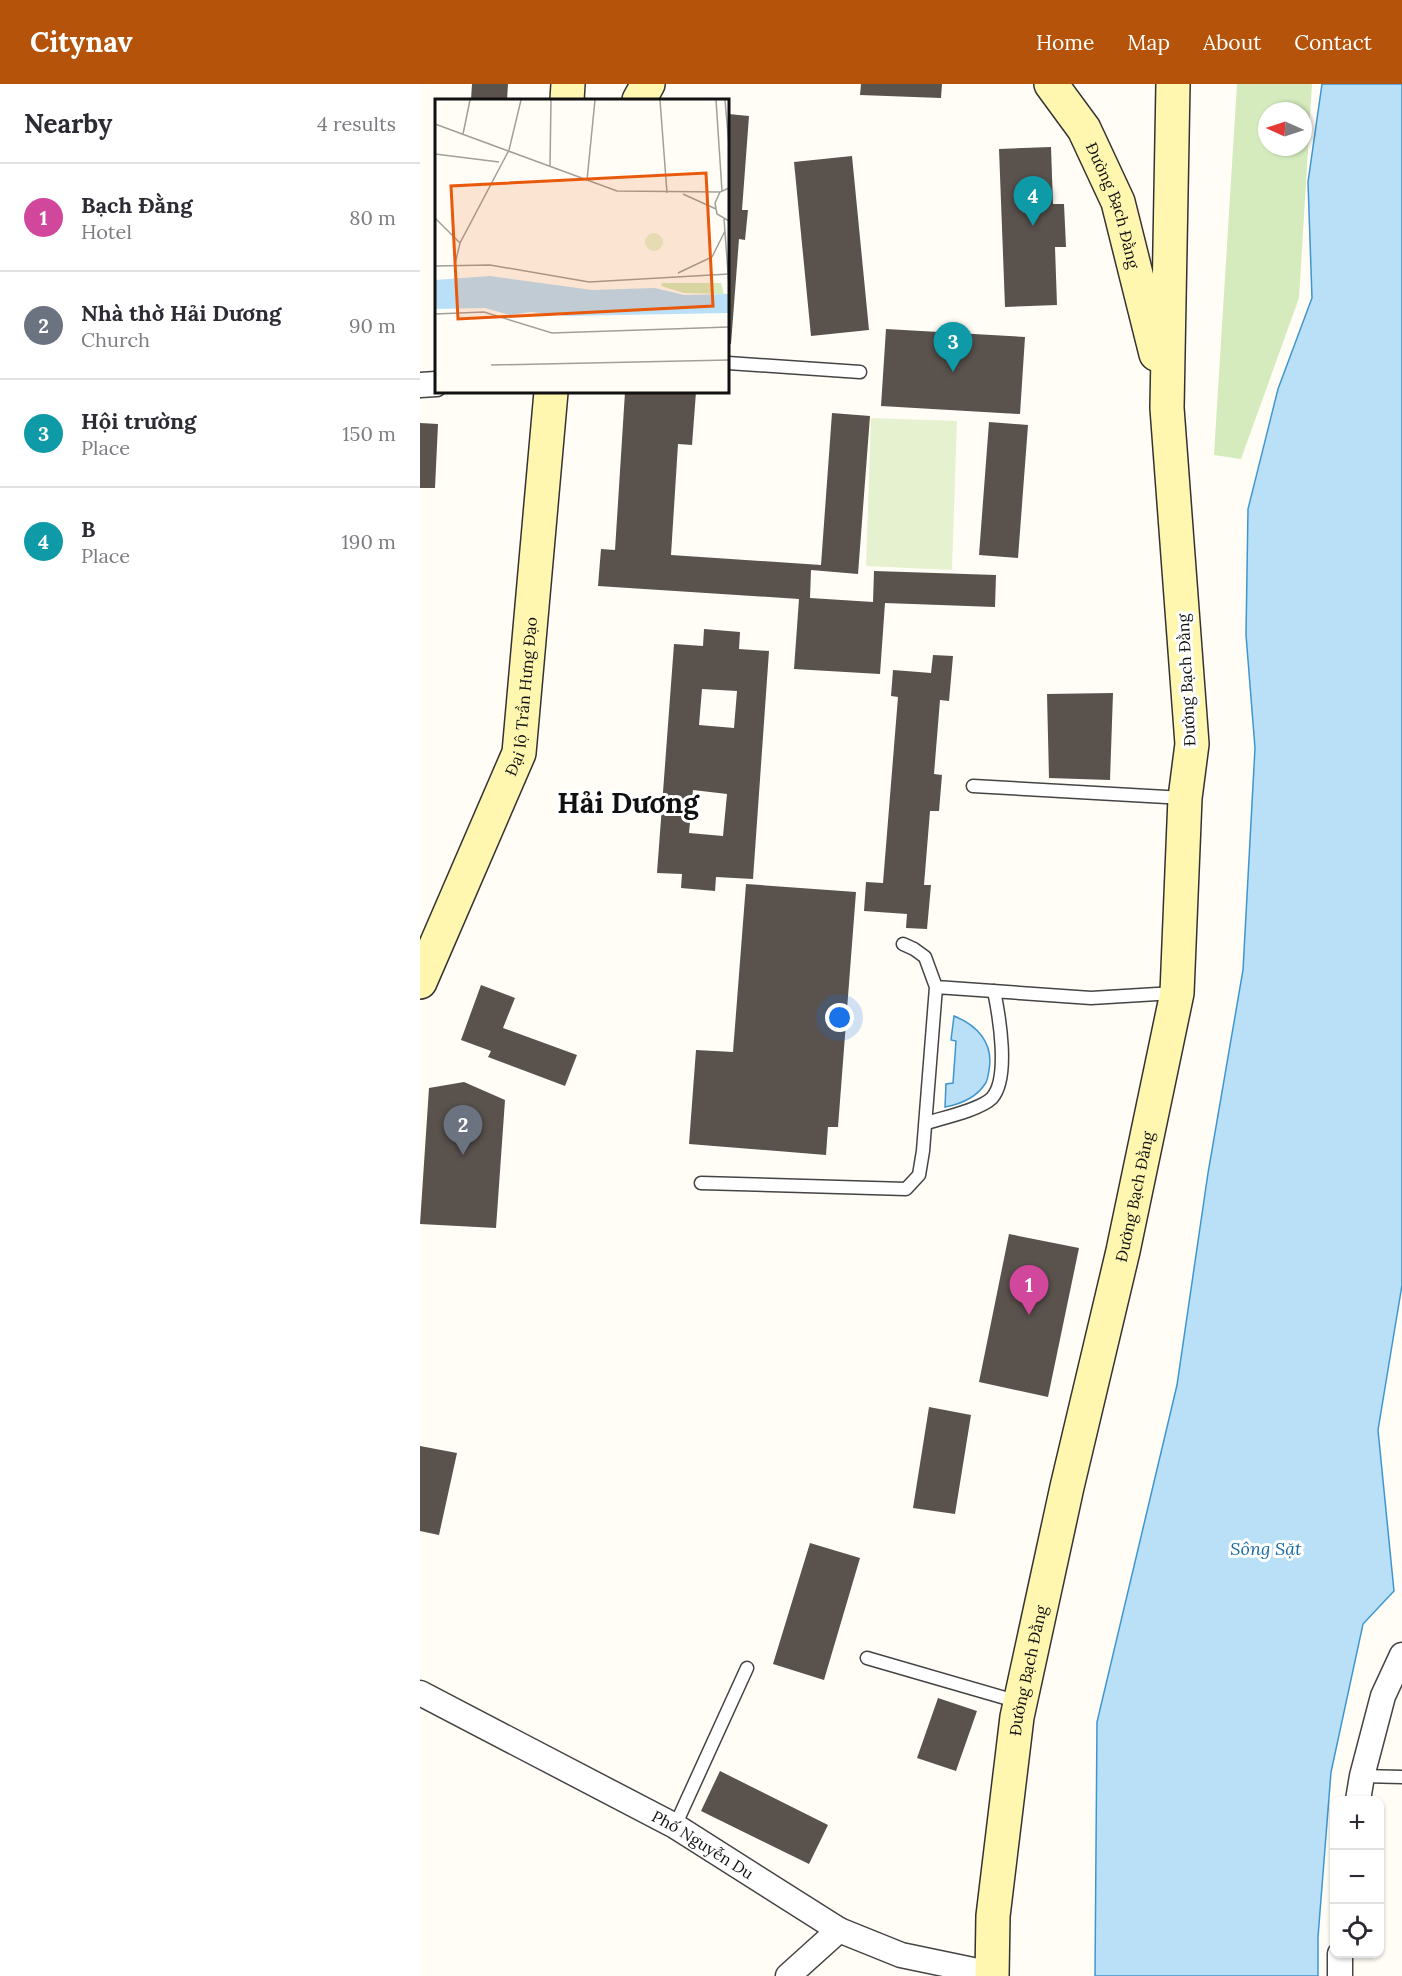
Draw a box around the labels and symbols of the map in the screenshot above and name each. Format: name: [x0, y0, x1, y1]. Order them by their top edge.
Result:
inset map: [435, 99, 729, 393]
north arrow: [1258, 102, 1312, 156]
street label: Đường Bạch Đằng: [1082, 139, 1145, 272]
pin: 4: [1014, 176, 1052, 226]
pin: 3: [934, 322, 972, 372]
street label: Đường Bạch Đằng: [1172, 612, 1199, 747]
street label: Đại lộ Trần Hưng Đạo: [500, 616, 541, 779]
district label: Hải Dương: [557, 785, 700, 821]
your location: [825, 1003, 854, 1032]
pin: 2: [444, 1106, 483, 1155]
street label: Đường Bạch Đằng: [1111, 1128, 1158, 1264]
pin: 1: [1010, 1266, 1048, 1315]
water label: Sông Sặt: [1230, 1537, 1302, 1560]
street label: Đường Bạch Đằng: [1005, 1602, 1051, 1737]
street label: Phố Nguyễn Du: [649, 1806, 758, 1884]

